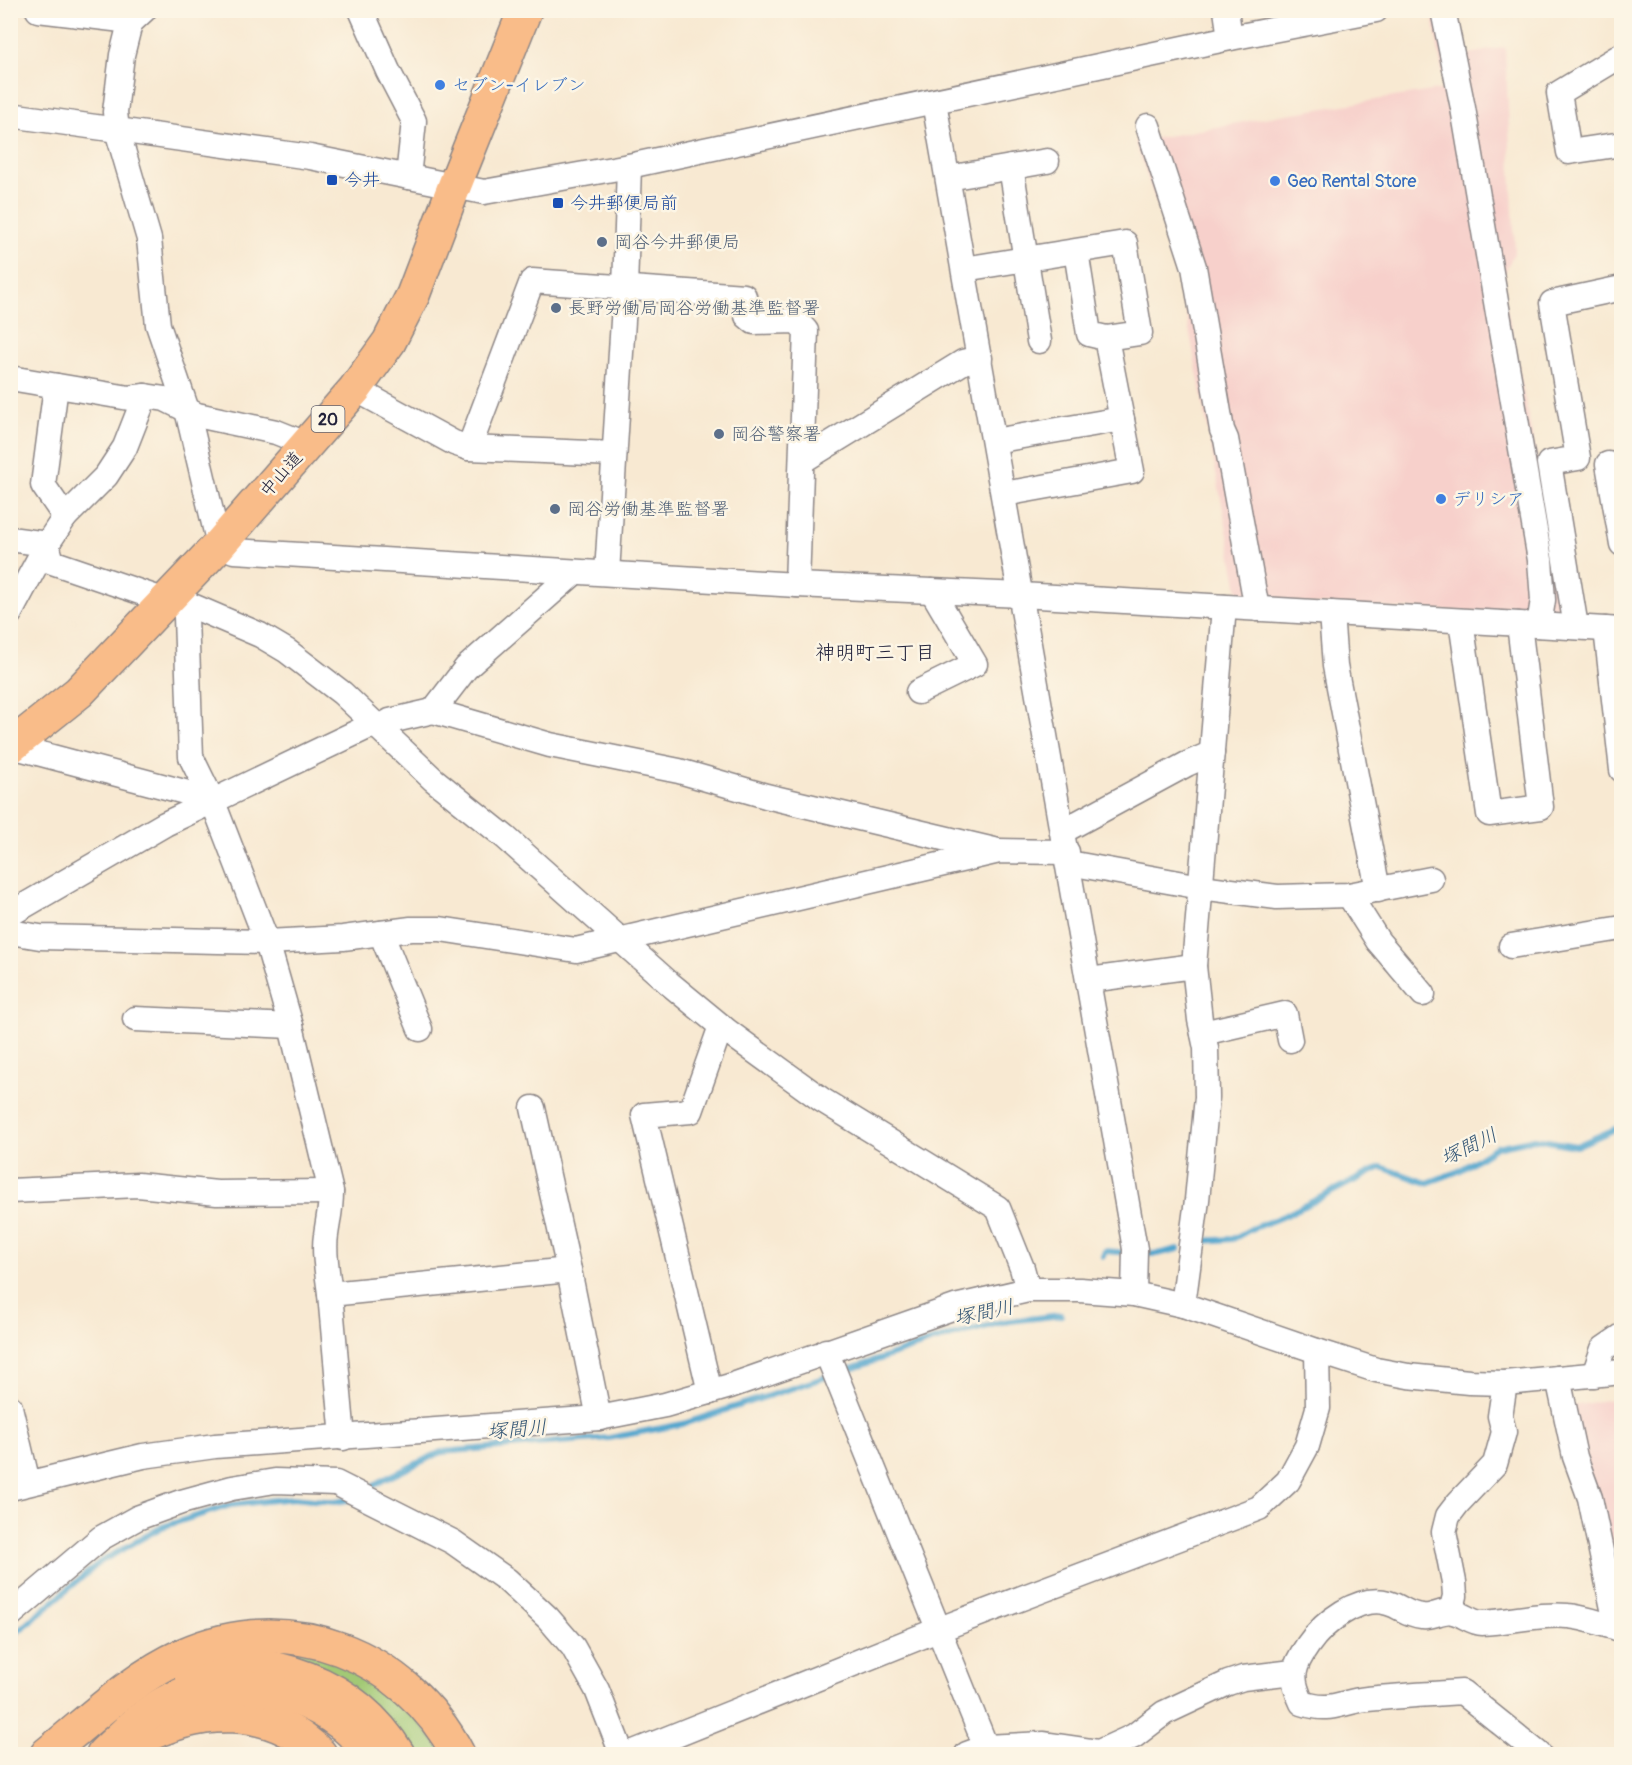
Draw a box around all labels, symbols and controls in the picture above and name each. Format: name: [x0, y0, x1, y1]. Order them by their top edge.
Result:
place label: セブン-イレブン: [452, 74, 586, 97]
marker: セブン-イレブン: [433, 78, 447, 92]
place label: 今井: [344, 169, 380, 192]
place label: Geo Rental Store: [1287, 170, 1417, 193]
marker: 今井: [325, 173, 339, 187]
marker: Geo Rental Store: [1268, 174, 1282, 188]
place label: 今井郵便局前: [570, 192, 678, 215]
marker: 今井郵便局前: [551, 196, 565, 210]
place label: 岡谷今井郵便局: [614, 231, 740, 254]
marker: 岡谷今井郵便局: [595, 235, 609, 249]
place label: 長野労働局岡谷労働基準監督署: [568, 297, 820, 320]
marker: 長野労働局岡谷労働基準監督署: [549, 301, 563, 315]
road number: 20: [312, 406, 344, 432]
place label: 岡谷警察署: [731, 423, 821, 446]
marker: 岡谷警察署: [712, 427, 726, 441]
street label: 中山道: [255, 446, 308, 502]
place label: デリシア: [1453, 488, 1525, 511]
marker: デリシア: [1434, 492, 1448, 506]
place label: 岡谷労働基準監督署: [567, 498, 729, 521]
marker: 岡谷労働基準監督署: [548, 502, 562, 516]
district label: 神明町三丁目: [815, 640, 935, 665]
water label: 塚間川: [1437, 1122, 1502, 1171]
water label: 塚間川: [952, 1294, 1016, 1331]
water label: 塚間川: [486, 1414, 548, 1445]

